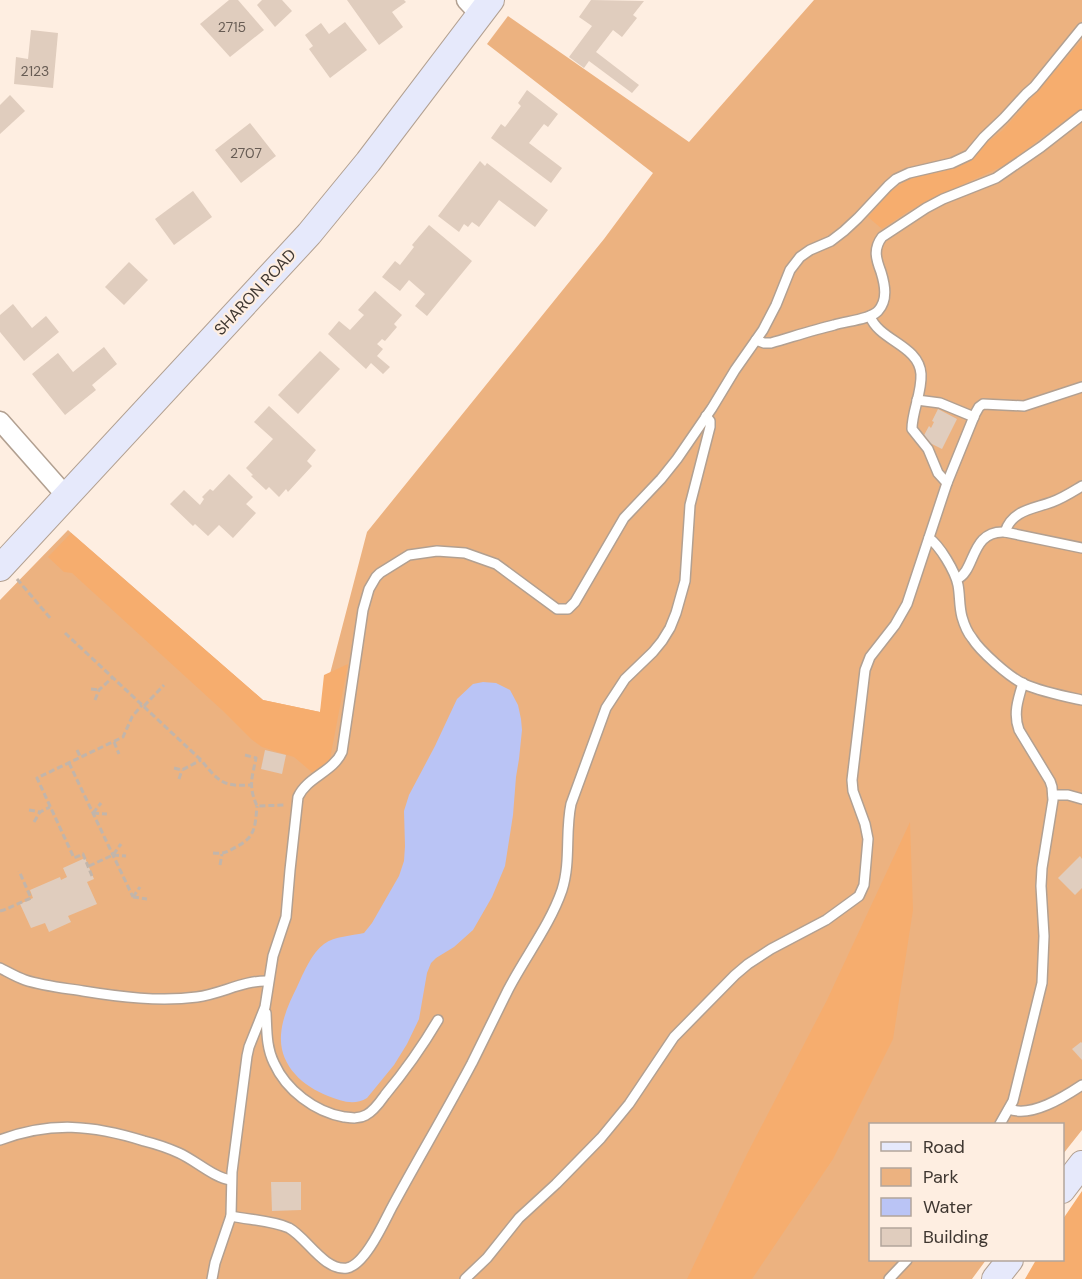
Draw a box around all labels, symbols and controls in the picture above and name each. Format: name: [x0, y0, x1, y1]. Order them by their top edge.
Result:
house number: 2715: [218, 18, 246, 36]
house number: 2123: [21, 62, 49, 80]
house number: 2707: [230, 144, 262, 162]
street label: SHARON ROAD: [210, 244, 300, 340]
legend: [869, 1123, 1064, 1261]
text: Road: [923, 1135, 965, 1159]
text: Park: [923, 1165, 959, 1189]
text: Water: [923, 1195, 973, 1219]
text: Building: [923, 1225, 988, 1249]

